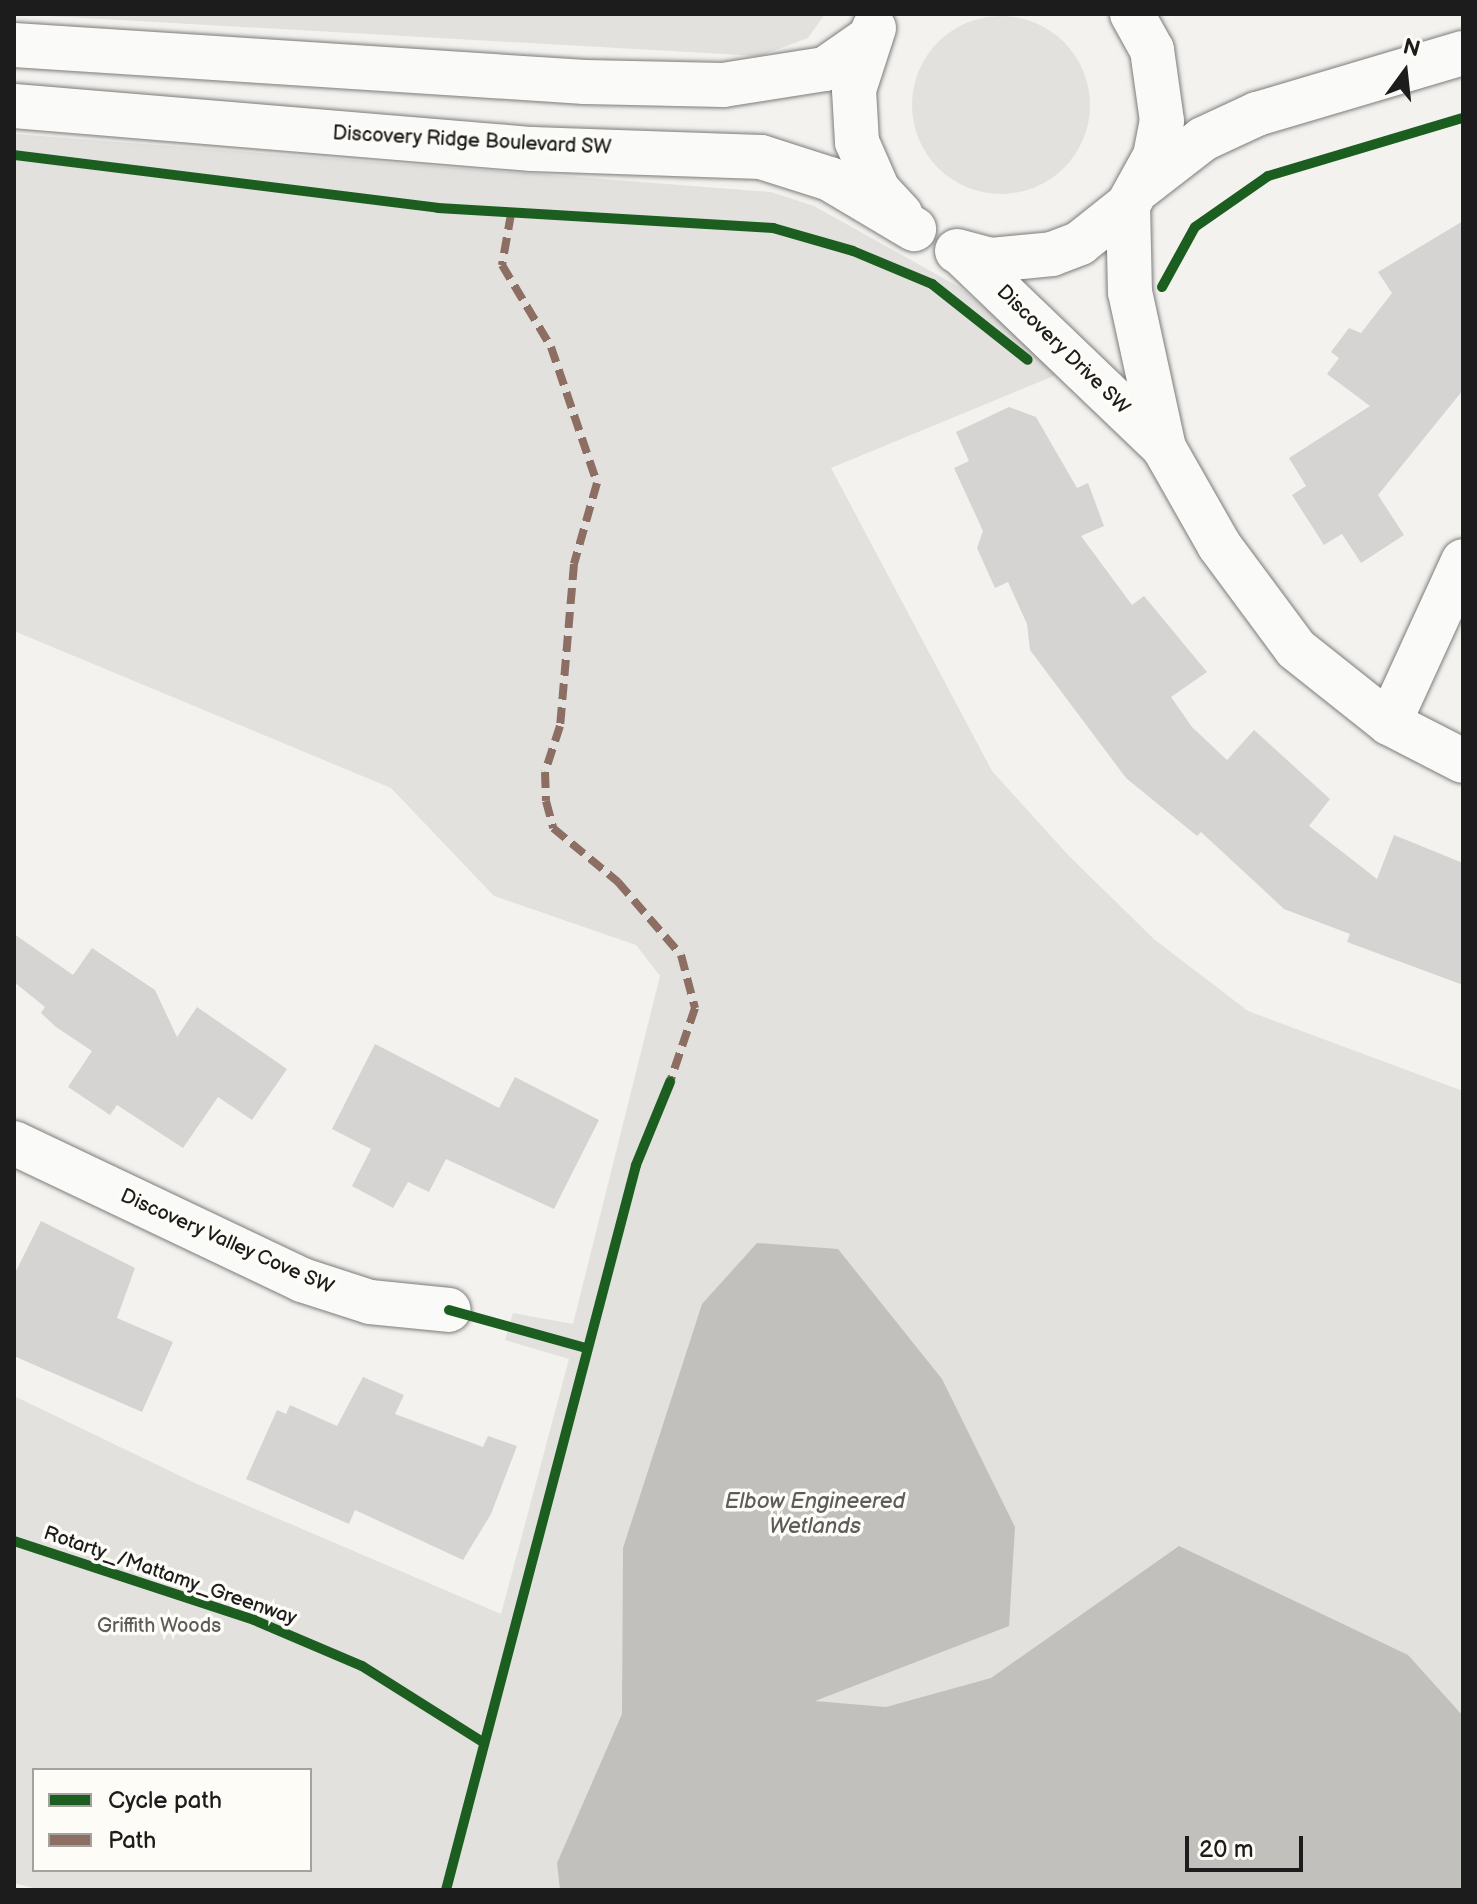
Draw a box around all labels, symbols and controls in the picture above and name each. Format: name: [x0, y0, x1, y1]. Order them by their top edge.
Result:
north arrow: [1365, 32, 1445, 112]
text: N: [1400, 33, 1423, 64]
street label: Discovery Ridge Boulevard SW: [331, 122, 613, 160]
street label: Discovery Drive SW: [991, 280, 1135, 420]
street label: Discovery Valley Cove SW: [115, 1183, 339, 1301]
water label: Elbow Engineered Wetlands: [725, 1488, 905, 1540]
street label: Rotarty_/Mattamy_Greenway: [40, 1521, 300, 1631]
park label: Griffith Woods: [97, 1614, 221, 1638]
legend: [32, 1768, 312, 1872]
text: Cycle path: [108, 1786, 222, 1815]
scale bar: [1189, 1820, 1307, 1870]
text: Path: [108, 1826, 156, 1855]
text: 20 m: [1199, 1835, 1254, 1864]

